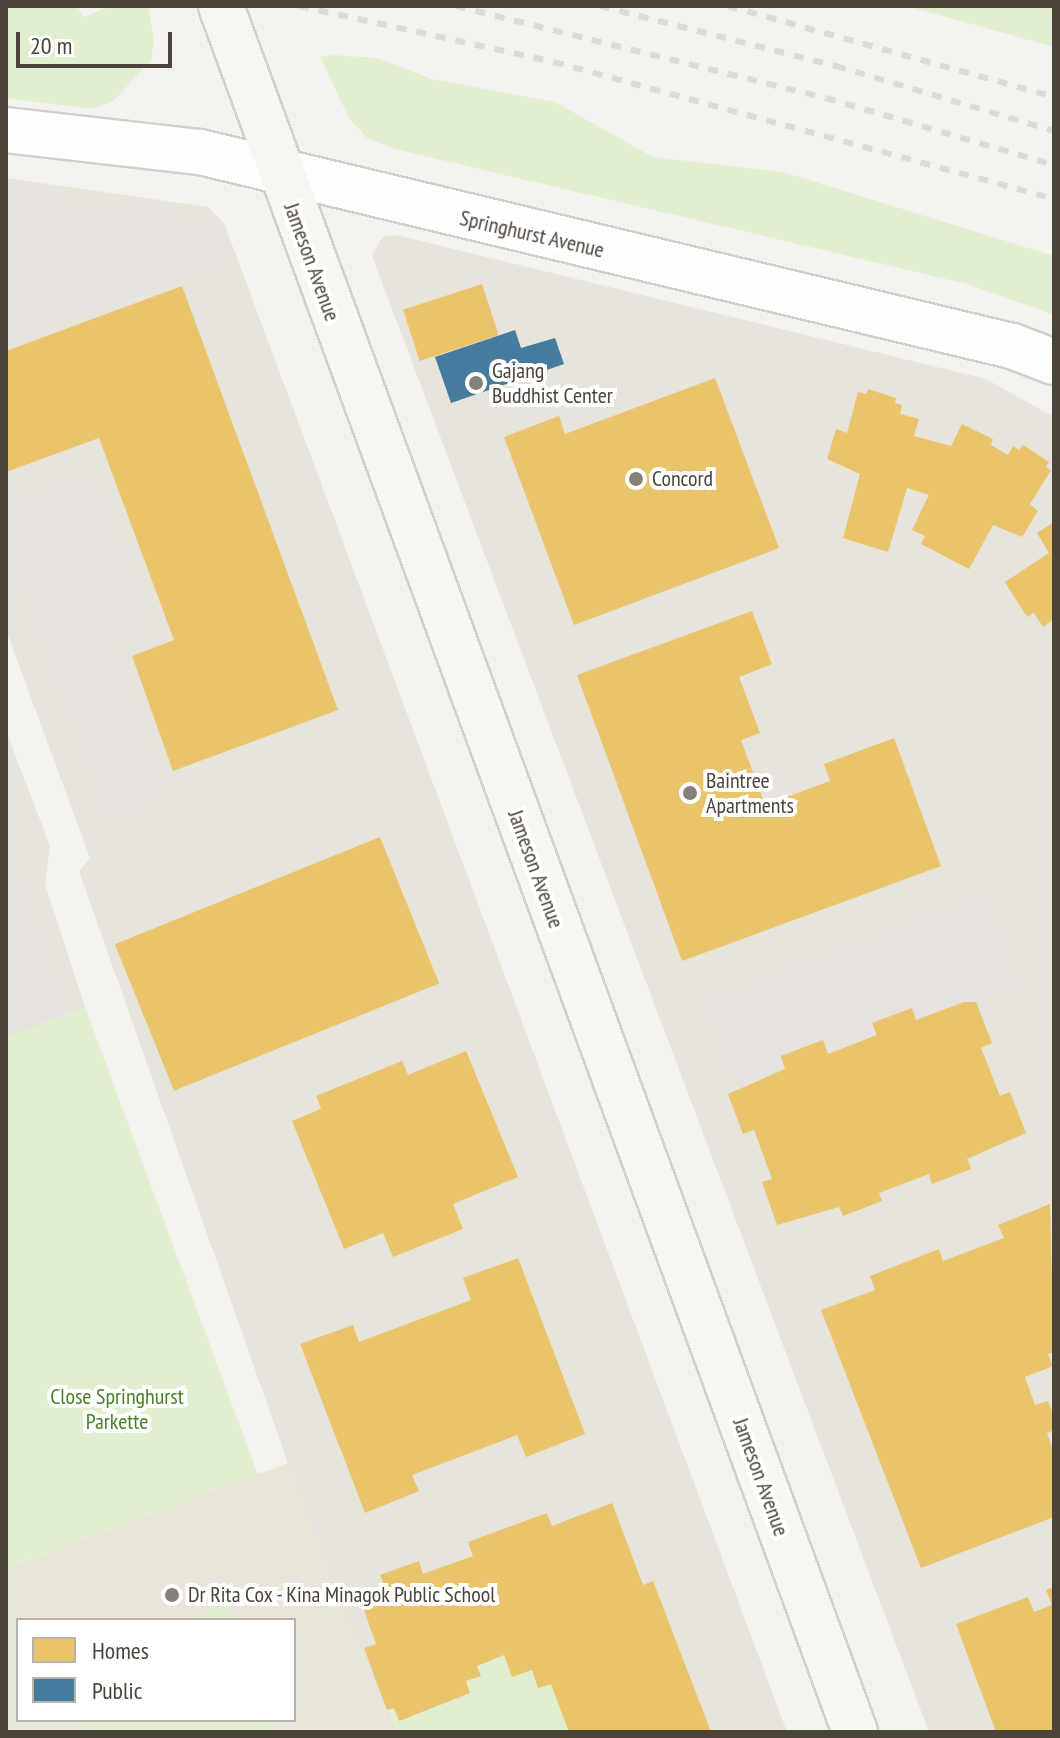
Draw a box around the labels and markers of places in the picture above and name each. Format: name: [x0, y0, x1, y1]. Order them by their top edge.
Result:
place label: Gajang Buddhist Center: [492, 357, 613, 408]
marker: Gajang Buddhist Center: [467, 374, 485, 392]
place label: Concord: [652, 466, 713, 492]
marker: Concord: [627, 470, 645, 488]
place label: Baintree Apartments: [706, 767, 794, 818]
marker: Baintree Apartments: [681, 784, 699, 802]
place label: Dr Rita Cox - Kina Minagok Public School: [188, 1582, 499, 1608]
marker: Dr Rita Cox - Kina Minagok Public School: [163, 1586, 181, 1604]

